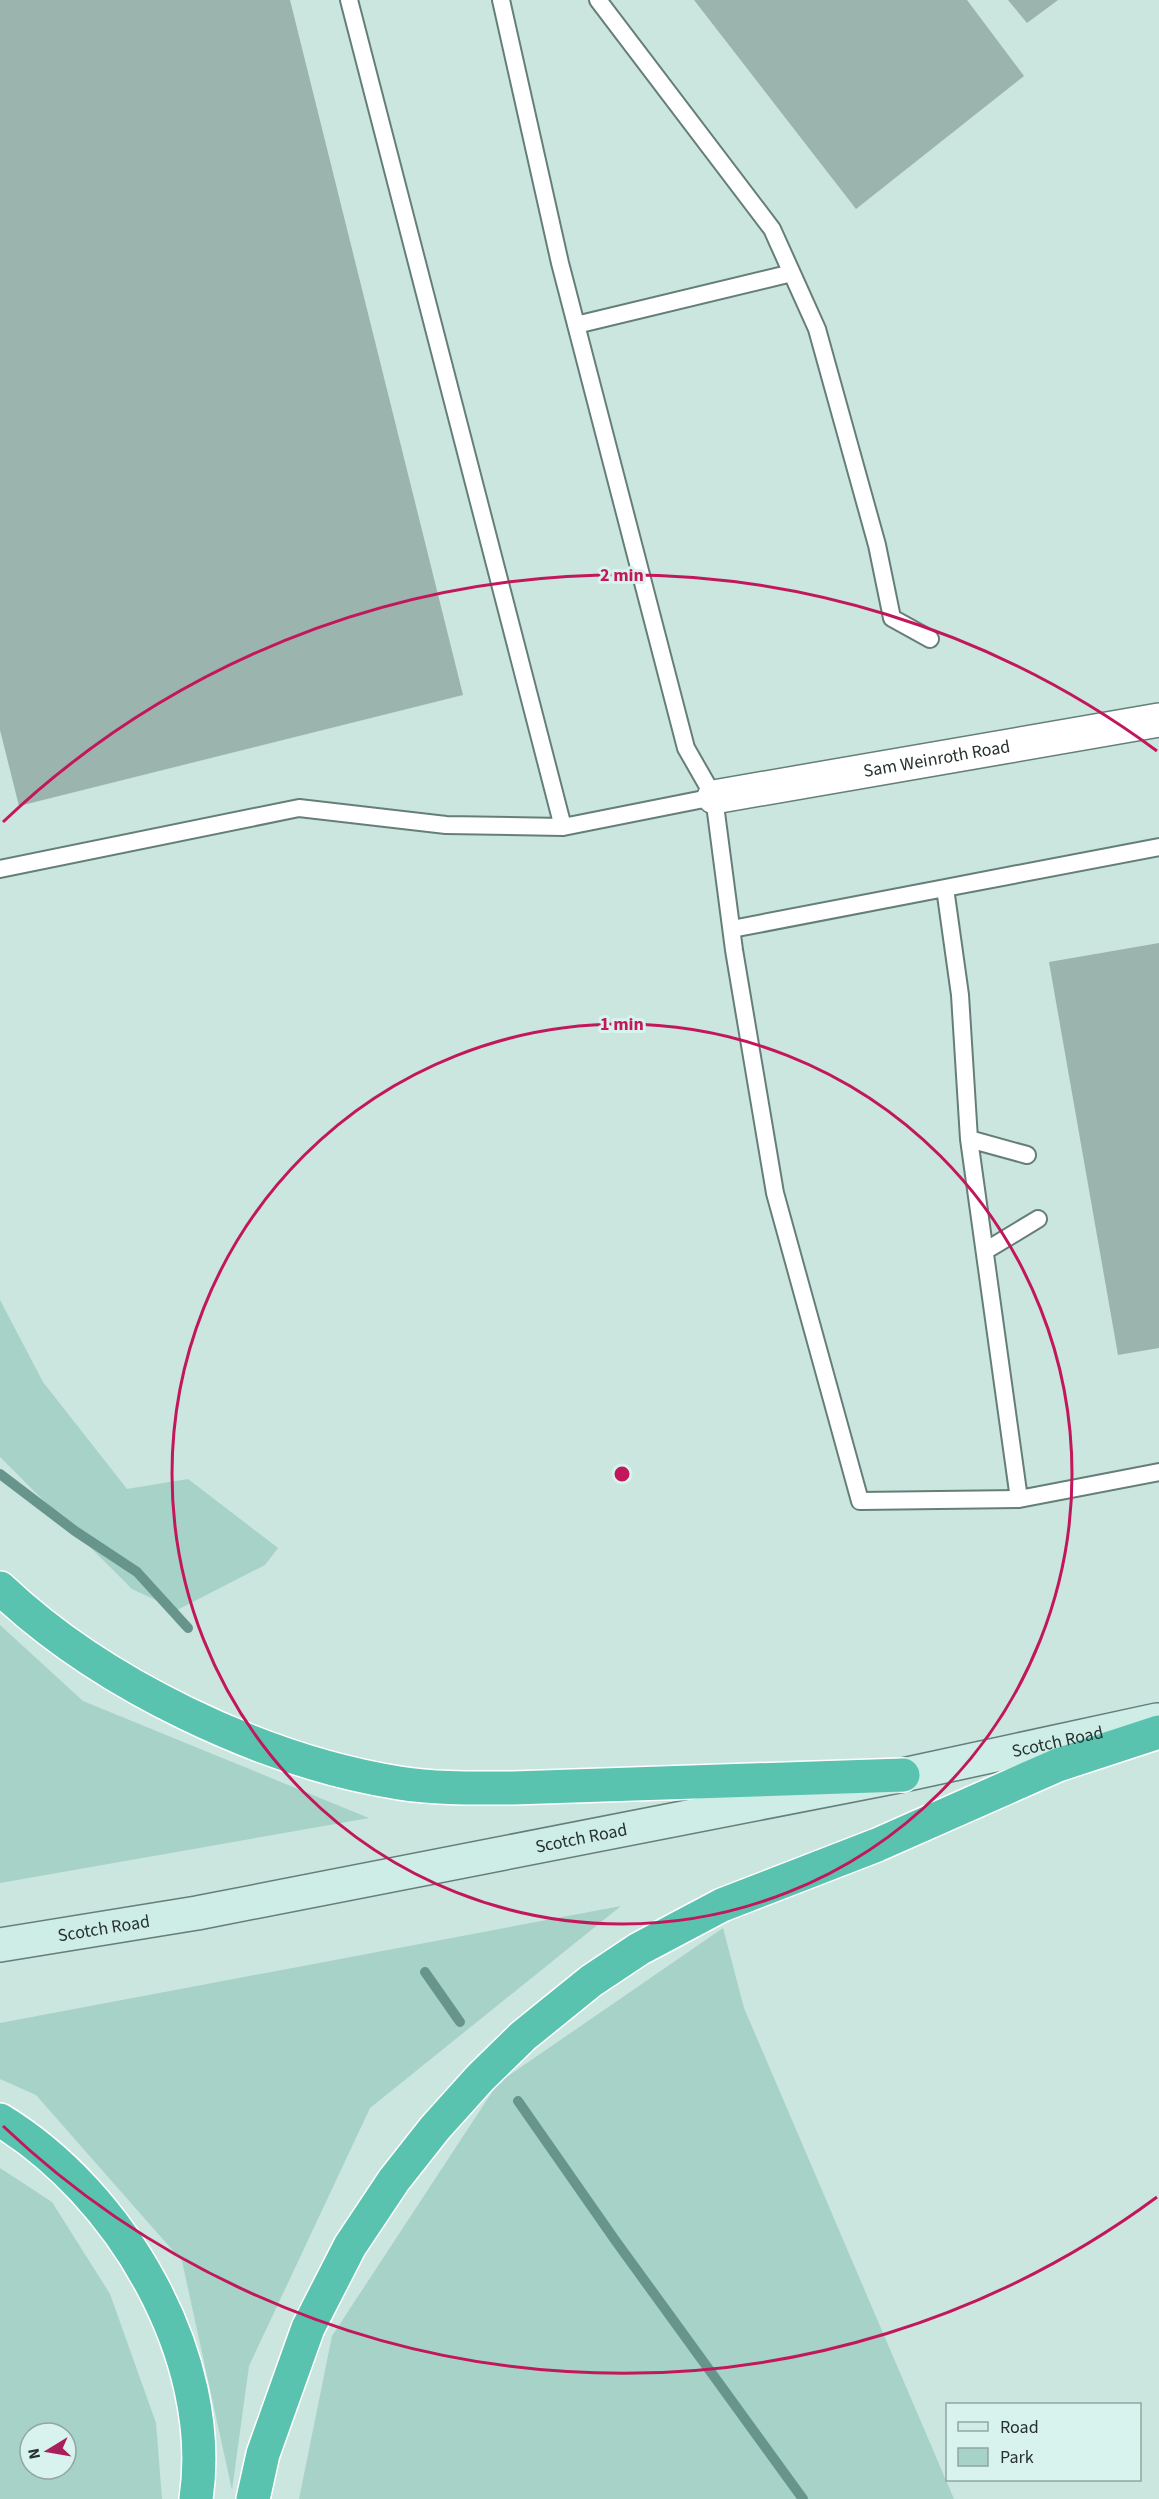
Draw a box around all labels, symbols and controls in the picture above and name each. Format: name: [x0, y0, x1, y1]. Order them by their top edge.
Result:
text: 2 min: [600, 563, 644, 588]
street label: Sam Weinroth Road: [862, 734, 1012, 784]
text: 1 min: [600, 1012, 644, 1037]
centre of rings: [612, 1464, 632, 1484]
street label: Scotch Road: [1009, 1720, 1106, 1764]
street label: Scotch Road: [533, 1817, 629, 1860]
street label: Scotch Road: [56, 1909, 152, 1948]
legend: [946, 2403, 1141, 2481]
text: Road: [1000, 2415, 1039, 2440]
north arrow: [18, 2421, 78, 2481]
text: Park: [1000, 2445, 1034, 2470]
text: N: [22, 2446, 46, 2461]

